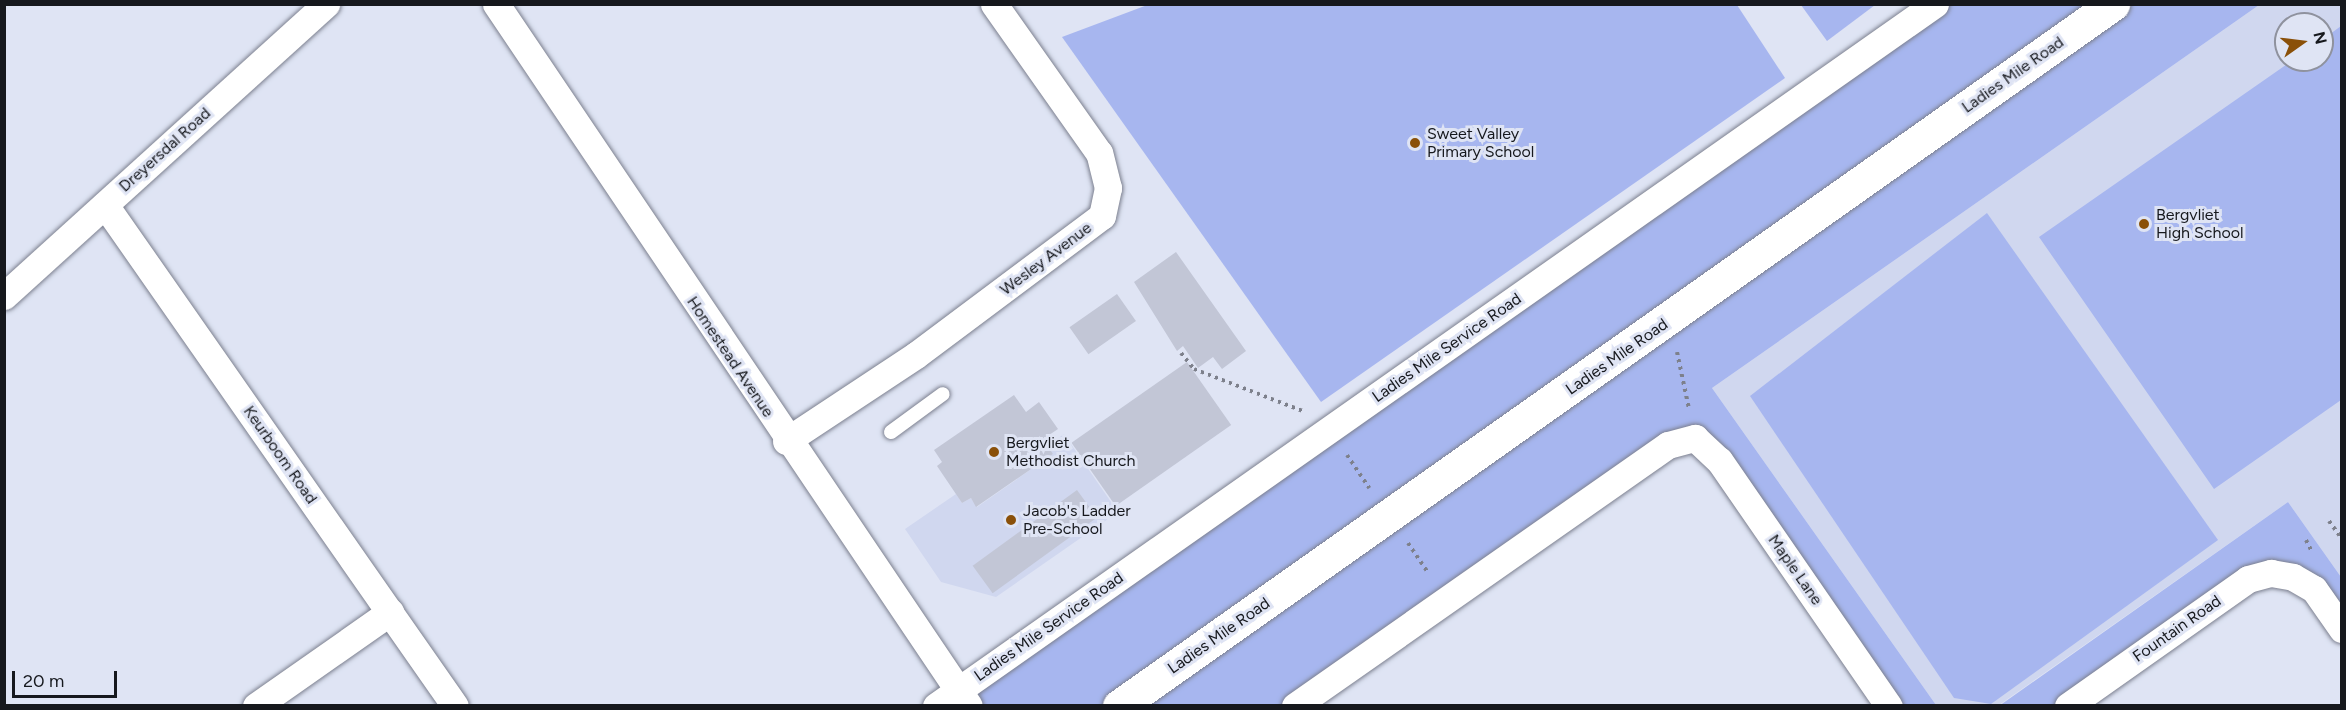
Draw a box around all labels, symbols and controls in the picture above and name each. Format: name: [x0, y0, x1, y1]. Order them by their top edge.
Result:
north arrow: [2274, 12, 2334, 72]
text: N: [2309, 30, 2331, 46]
street label: Ladies Mile Road: [1958, 33, 2068, 117]
street label: Dreyersdal Road: [115, 104, 215, 196]
place label: Sweet Valley Primary School: [1427, 124, 1534, 162]
marker: Sweet Valley Primary School: [1408, 136, 1422, 150]
place label: Bergvliet High School: [2156, 205, 2243, 243]
marker: Bergvliet High School: [2137, 217, 2151, 231]
street label: Wesley Avenue: [997, 218, 1095, 300]
street label: Ladies Mile Service Road: [1369, 289, 1525, 407]
street label: Homestead Avenue: [682, 293, 778, 421]
street label: Ladies Mile Road: [1562, 315, 1672, 399]
street label: Keurboom Road: [239, 402, 321, 508]
place label: Bergvliet Methodist Church: [1006, 433, 1135, 471]
marker: Bergvliet Methodist Church: [987, 445, 1001, 459]
place label: Jacob's Ladder Pre-School: [1023, 501, 1131, 539]
marker: Jacob's Ladder Pre-School: [1004, 513, 1018, 527]
street label: Maple Lane: [1764, 531, 1826, 609]
street label: Ladies Mile Service Road: [971, 568, 1127, 686]
street label: Fountain Road: [2129, 592, 2225, 666]
street label: Ladies Mile Road: [1164, 594, 1274, 678]
scale bar: [15, 659, 120, 697]
text: 20 m: [23, 670, 64, 692]

